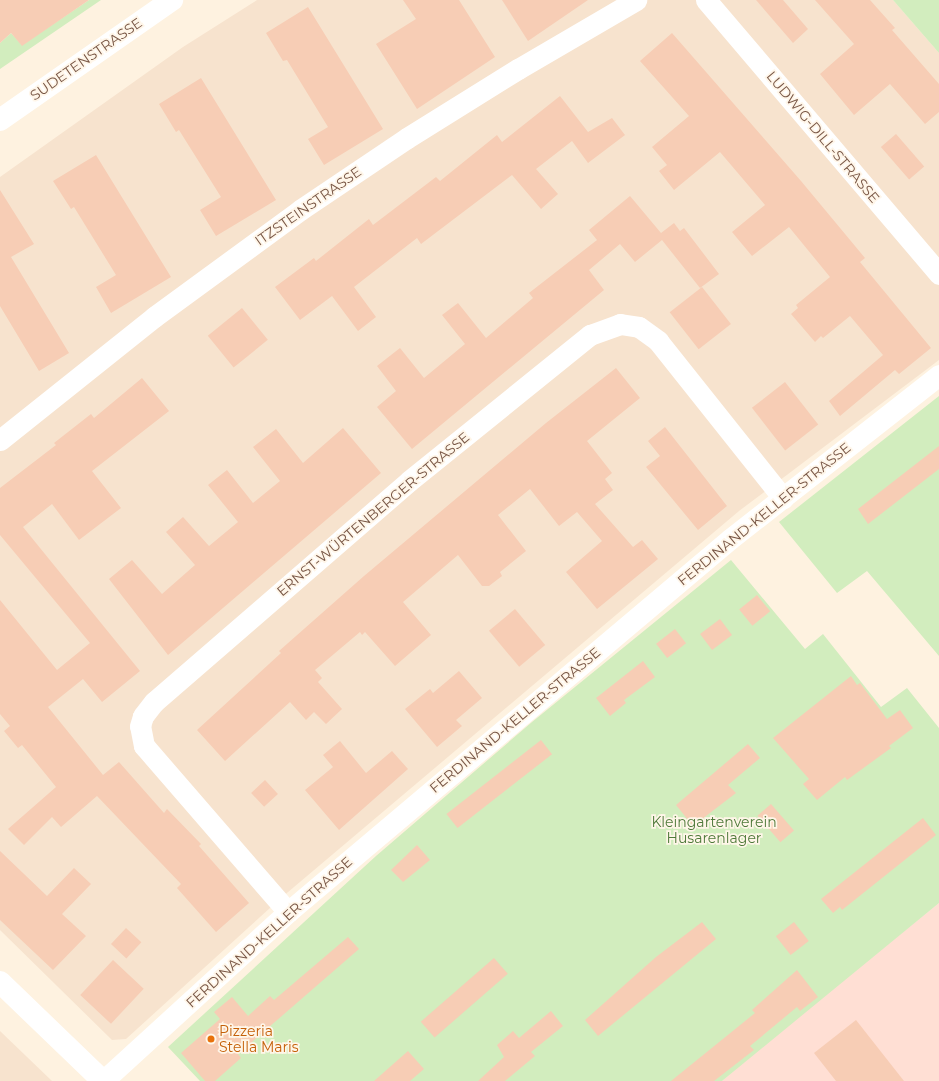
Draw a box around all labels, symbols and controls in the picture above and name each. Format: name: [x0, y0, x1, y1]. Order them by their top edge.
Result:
street label: SUDETENSTRASSE: [27, 14, 145, 104]
street label: LUDWIG-DILL-STRASSE: [763, 68, 883, 206]
street label: ITZSTEINSTRASSE: [252, 163, 364, 249]
street label: ERNST-WÜRTENBERGER-STRASSE: [273, 428, 473, 600]
street label: FERDINAND-KELLER-STRASSE: [674, 439, 854, 589]
street label: FERDINAND-KELLER-STRASSE: [426, 644, 604, 796]
park label: Kleingartenverein Husarenlager: [651, 814, 777, 846]
street label: FERDINAND-KELLER-STRASSE: [183, 853, 355, 1011]
place label: Pizzeria Stella Maris: [219, 1023, 299, 1056]
marker: Pizzeria Stella Maris: [206, 1034, 216, 1044]

